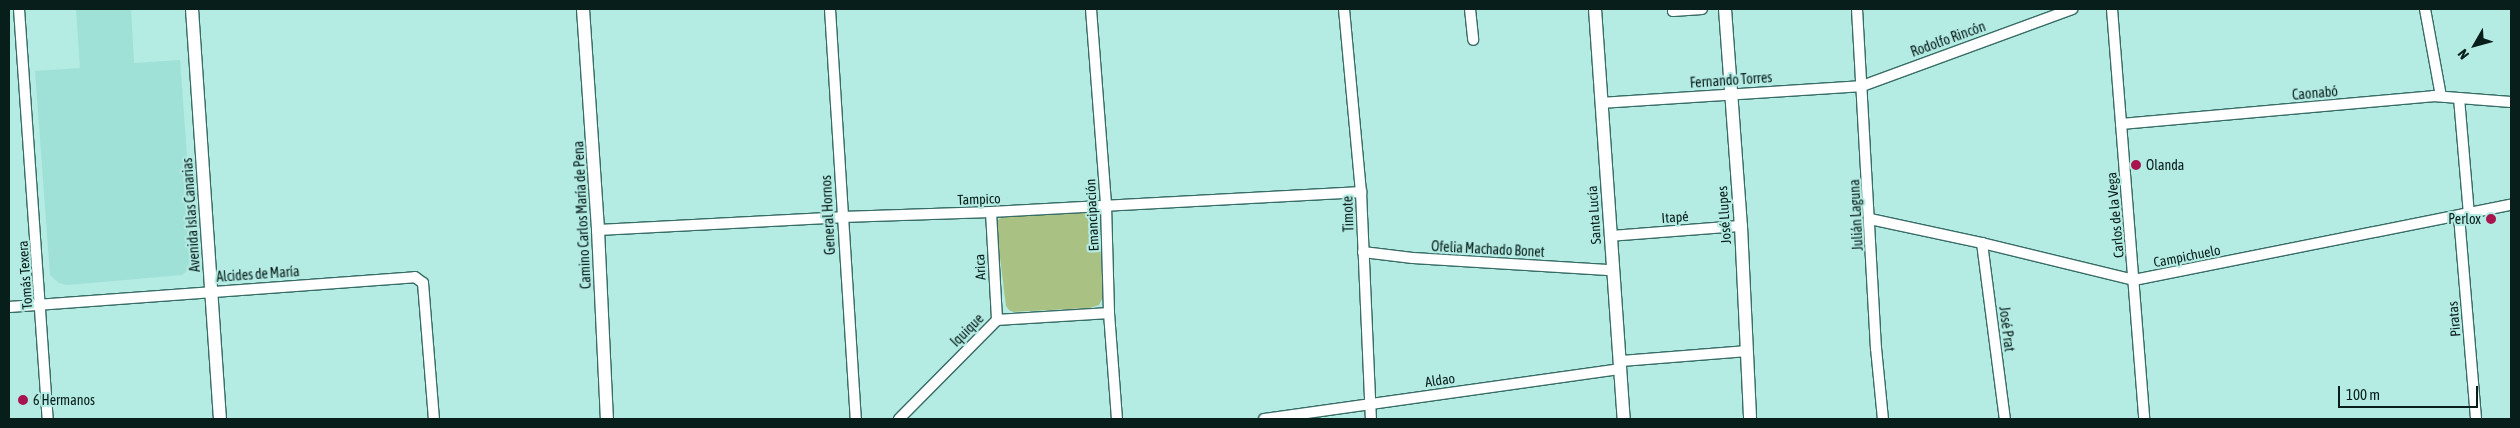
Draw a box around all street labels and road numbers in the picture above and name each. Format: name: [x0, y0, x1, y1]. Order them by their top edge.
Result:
street label: Rodolfo Rincón: [1908, 18, 1988, 60]
street label: Fernando Torres: [1689, 69, 1773, 91]
street label: Caonabó: [2291, 83, 2339, 103]
street label: Camino Carlos María de Pena: [570, 141, 594, 289]
street label: Avenida Islas Canarias: [179, 157, 203, 273]
street label: Carlos de la Vega: [2103, 171, 2127, 259]
street label: General Hornos: [818, 175, 838, 255]
street label: Emancipación: [1082, 178, 1102, 252]
street label: Julián Laguna: [1846, 179, 1866, 251]
street label: Santa Lucía: [1584, 185, 1604, 245]
street label: José Llupes: [1714, 185, 1734, 245]
street label: Tampico: [957, 190, 1001, 208]
street label: Timote: [1339, 196, 1357, 232]
street label: Itapé: [1661, 208, 1689, 226]
street label: Ofelia Machado Bonet: [1431, 238, 1545, 260]
street label: Tomás Texera: [14, 240, 36, 310]
street label: Campichuelo: [2152, 241, 2222, 271]
street label: Arica: [971, 254, 989, 280]
street label: Alcides de María: [216, 263, 300, 285]
street label: Piratas: [2444, 301, 2464, 337]
street label: José Prat: [1996, 305, 2018, 353]
street label: Iquique: [947, 310, 987, 350]
street label: Aldao: [1424, 370, 1456, 390]

